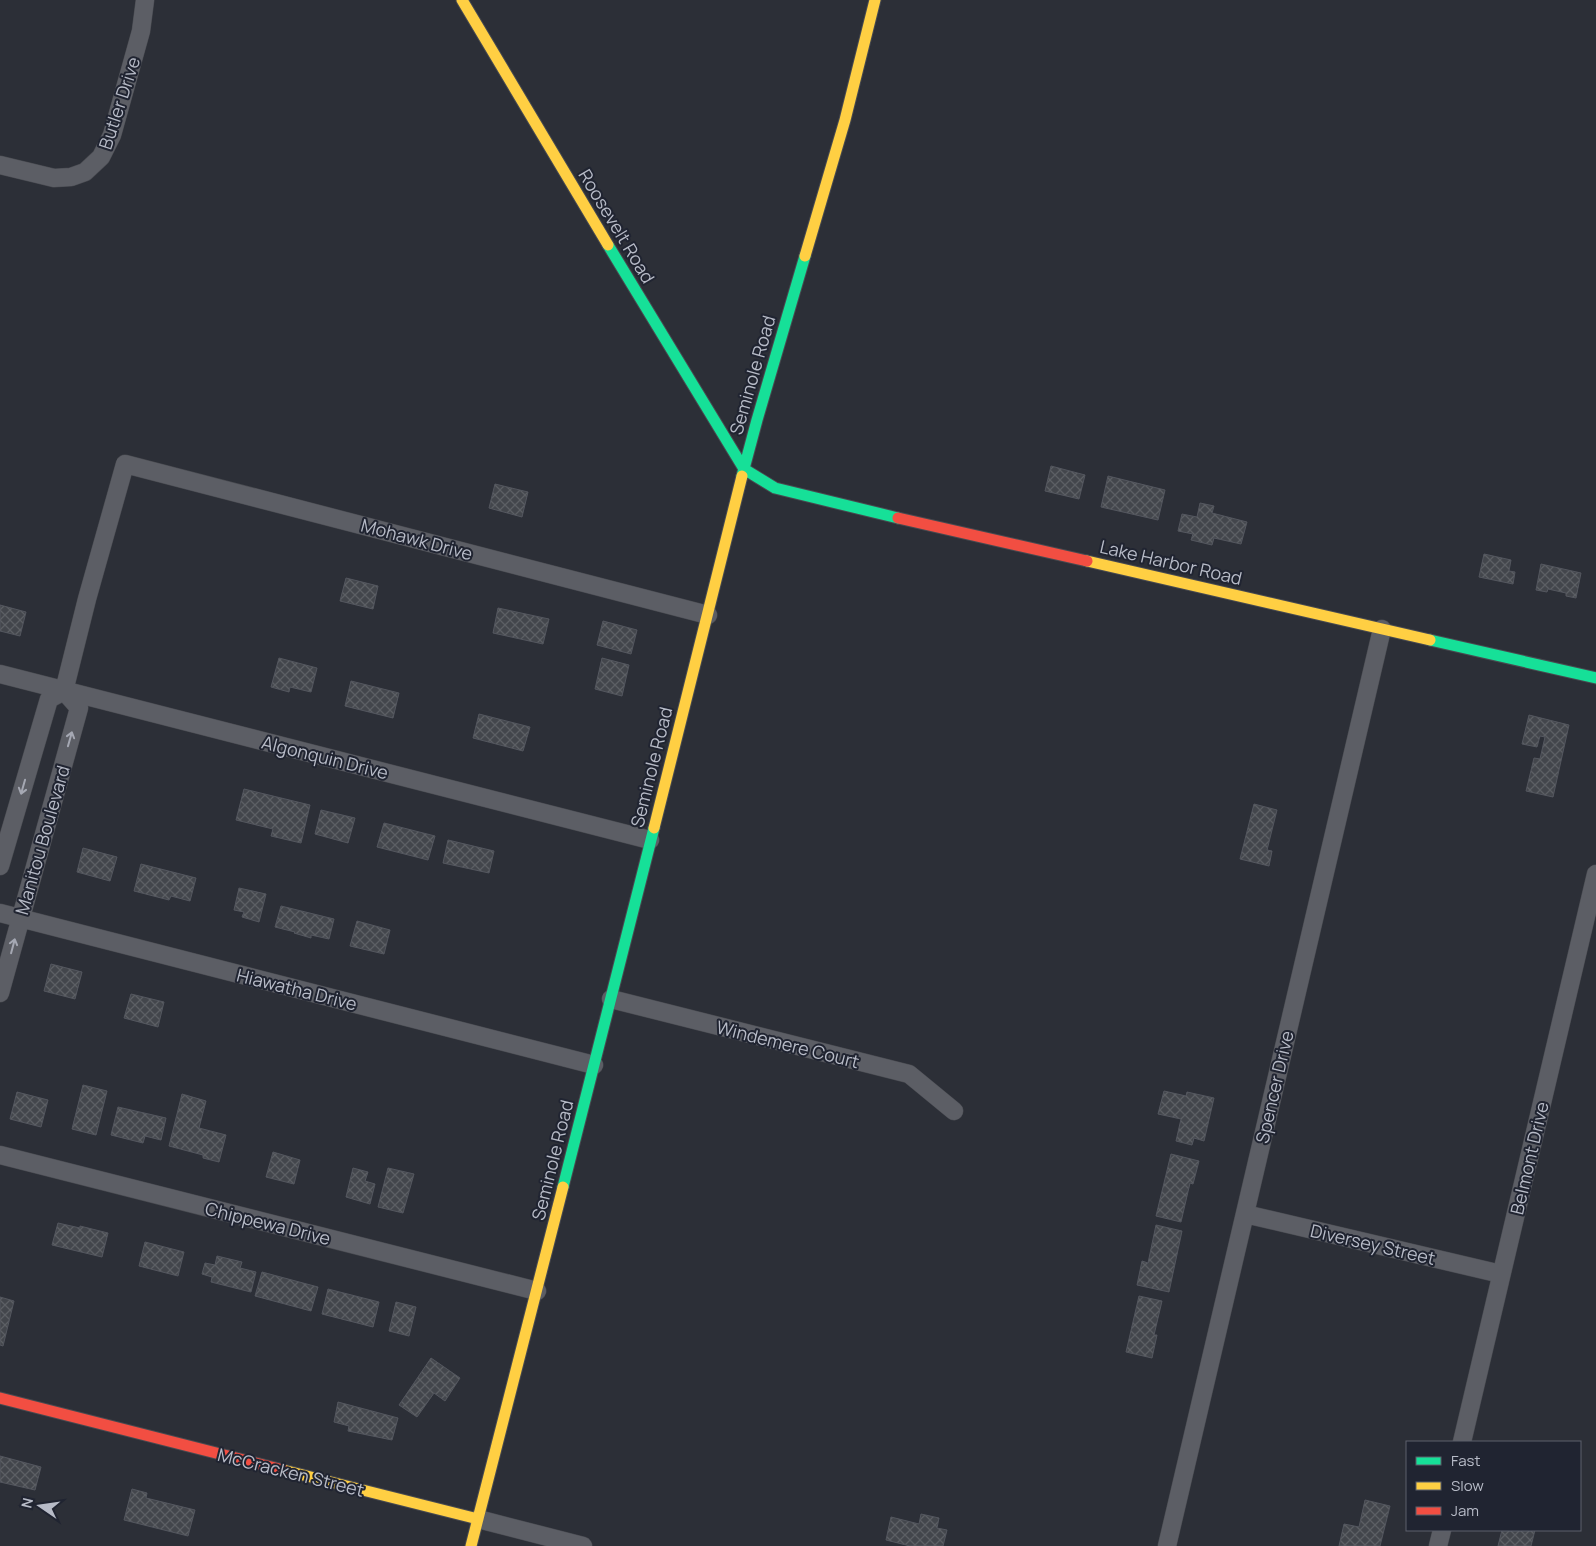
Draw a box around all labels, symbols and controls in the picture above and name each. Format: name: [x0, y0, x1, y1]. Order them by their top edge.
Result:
street label: Butler Drive: [93, 54, 145, 152]
street label: Roosevelt Road: [573, 164, 661, 288]
street label: Seminole Road: [724, 313, 780, 437]
street label: Mohawk Drive: [359, 513, 475, 565]
street label: Lake Harbor Road: [1098, 534, 1244, 590]
street label: Seminole Road: [624, 704, 678, 830]
street label: Algonquin Drive: [259, 730, 391, 784]
one-way arrow: [66, 731, 76, 747]
street label: Manitou Boulevard: [9, 763, 75, 917]
one-way arrow: [18, 778, 28, 794]
one-way arrow: [8, 939, 18, 955]
street label: Hiawatha Drive: [234, 962, 360, 1016]
street label: Windemere Court: [714, 1015, 862, 1073]
street label: Spencer Drive: [1249, 1028, 1299, 1146]
street label: Seminole Road: [525, 1097, 579, 1223]
street label: Belmont Drive: [1504, 1099, 1554, 1217]
street label: Chippewa Drive: [203, 1196, 333, 1250]
street label: Diversey Street: [1308, 1218, 1438, 1270]
legend: [1406, 1441, 1581, 1531]
street label: McCracken Street: [215, 1442, 367, 1502]
text: Fast: [1451, 1450, 1480, 1471]
text: Slow: [1451, 1475, 1484, 1496]
north arrow: [15, 1481, 65, 1531]
text: N: [16, 1496, 37, 1510]
text: Jam: [1451, 1500, 1479, 1521]

